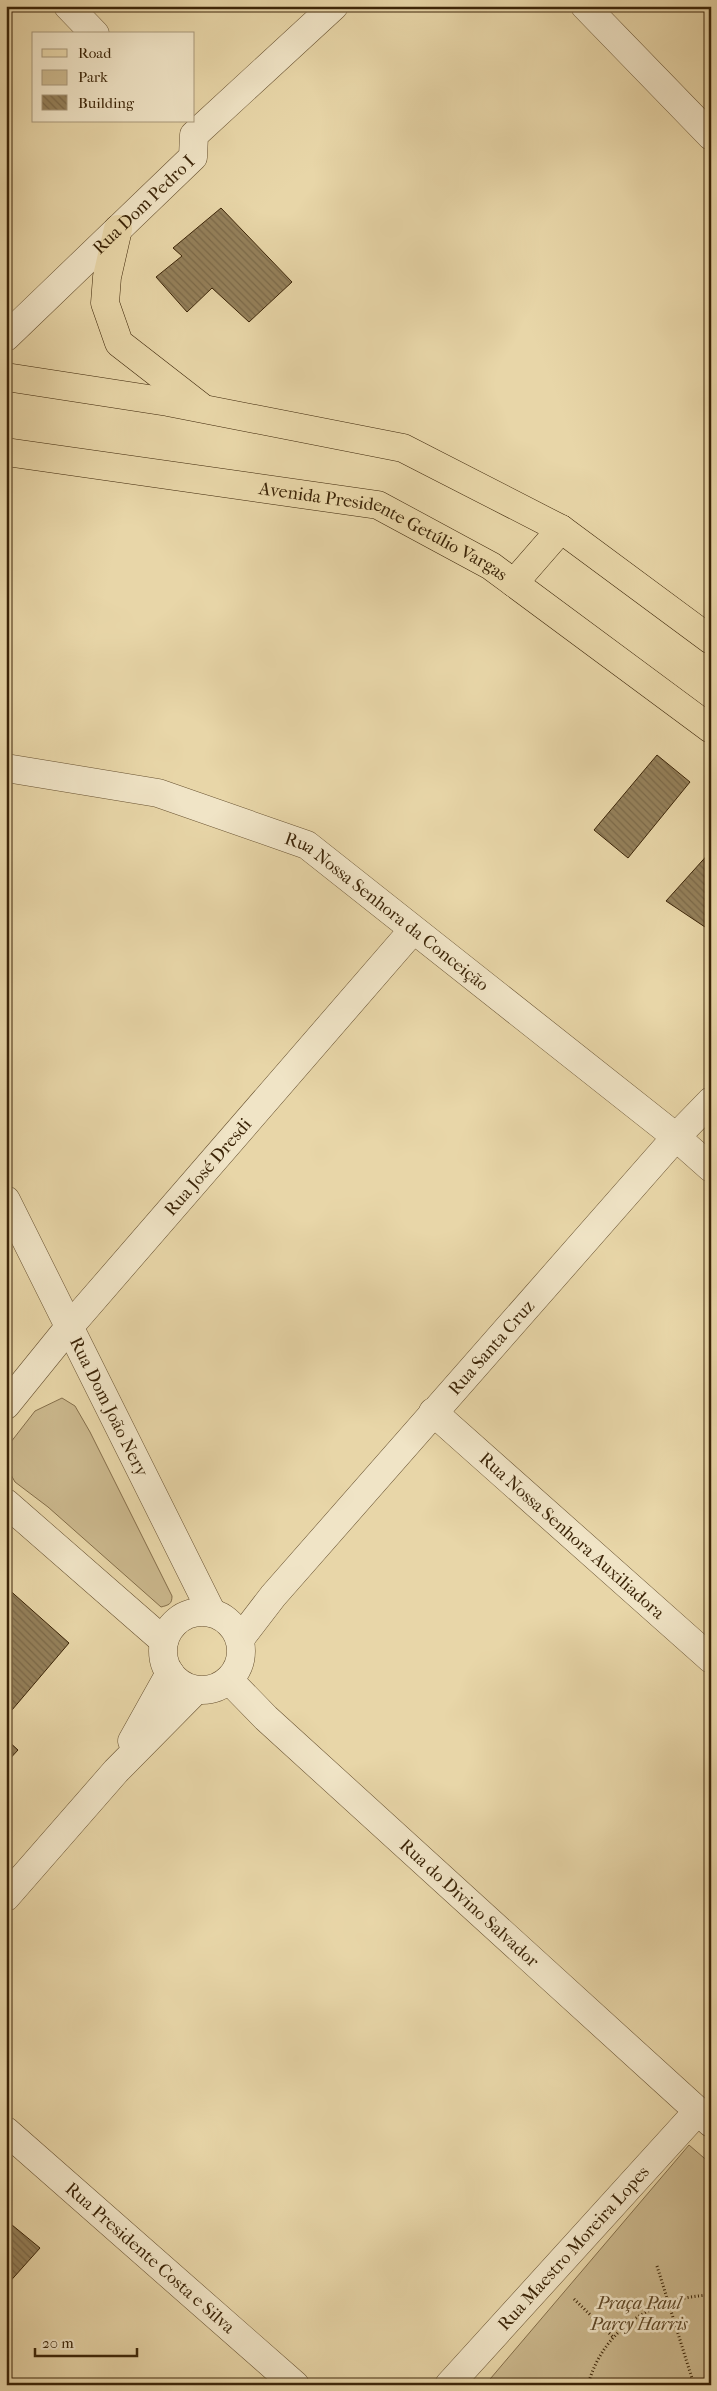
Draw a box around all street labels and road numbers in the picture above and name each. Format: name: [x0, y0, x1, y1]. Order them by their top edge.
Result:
street label: Rua Dom Pedro I: [89, 151, 199, 259]
street label: Avenida Presidente Getúlio Vargas: [257, 478, 512, 586]
street label: Rua Nossa Senhora da Conceição: [282, 828, 493, 996]
street label: Rua José Dresdi: [160, 1114, 256, 1220]
street label: Rua Santa Cruz: [444, 1296, 539, 1400]
street label: Rua Dom João Nery: [65, 1334, 153, 1481]
street label: Rua Nossa Senhora Auxiliadora: [475, 1448, 669, 1624]
street label: Rua do Divino Salvador: [395, 1835, 543, 1972]
street label: Rua Maestro Moreira Lopes: [494, 2162, 654, 2335]
street label: Rua Presidente Costa e Silva: [61, 2178, 239, 2339]

